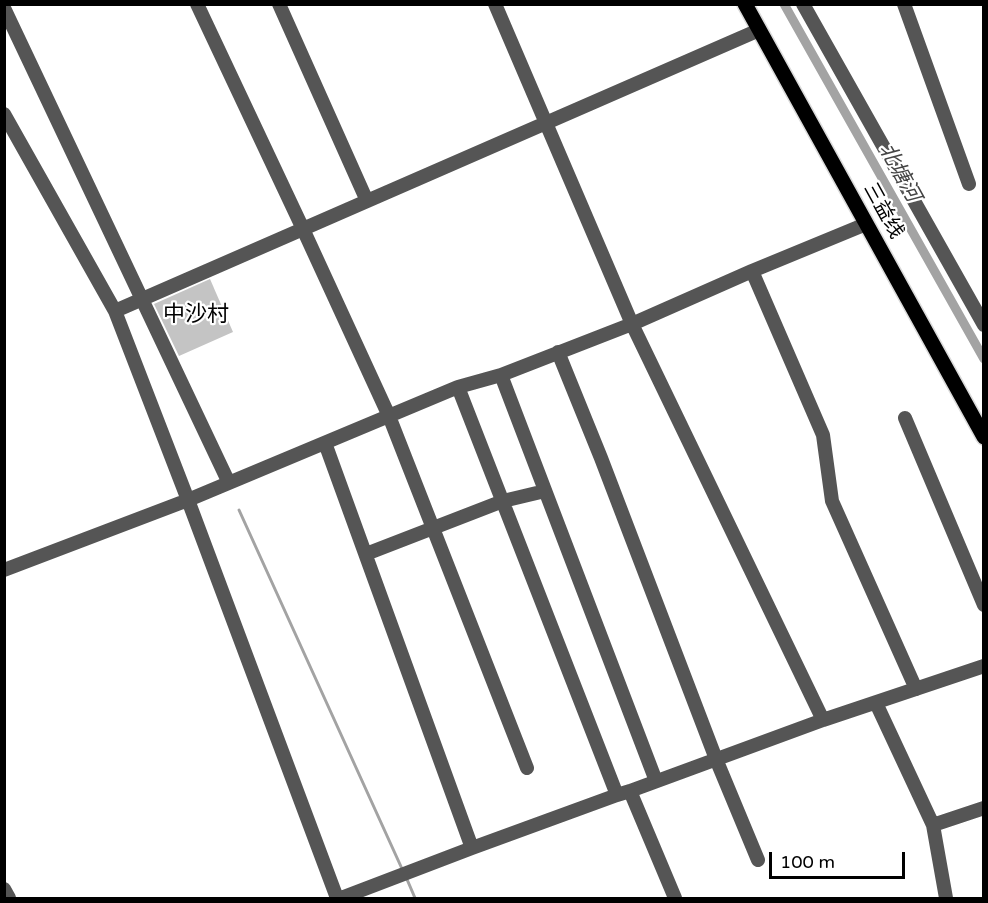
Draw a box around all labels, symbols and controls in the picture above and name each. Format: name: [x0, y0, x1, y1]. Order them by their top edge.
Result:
water label: 北塘河: [873, 139, 925, 207]
street label: 三益线: [858, 179, 908, 243]
district label: 中沙村: [163, 302, 229, 328]
scale bar: [772, 840, 908, 878]
text: 100 m: [780, 851, 835, 873]

